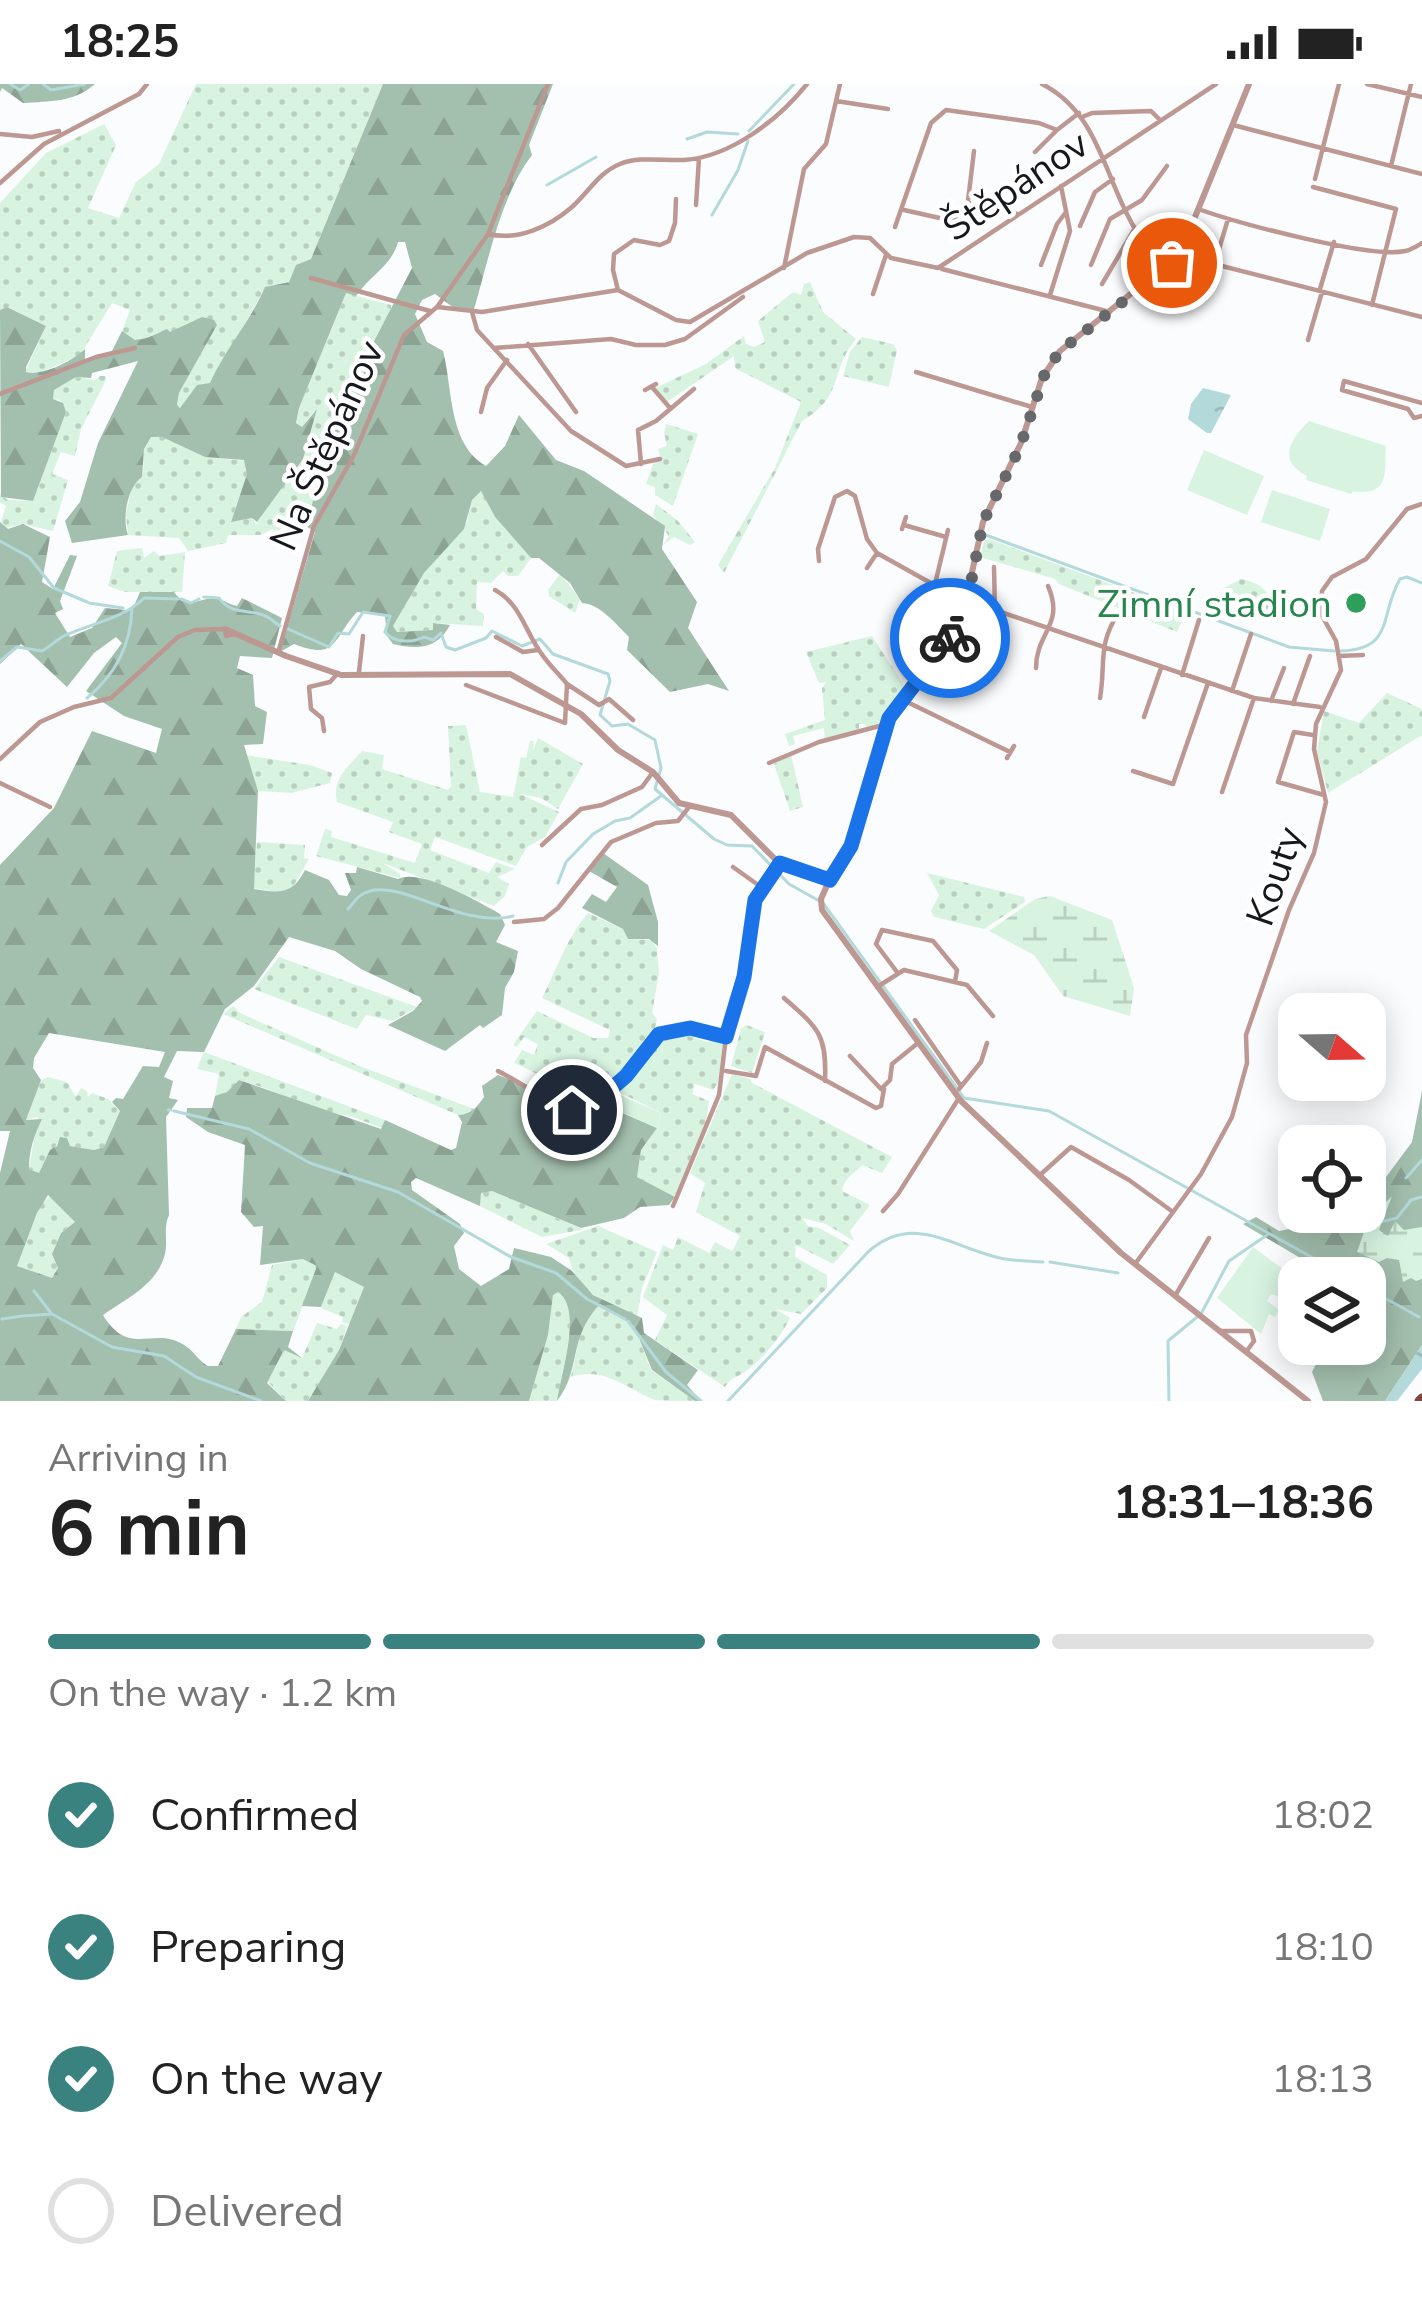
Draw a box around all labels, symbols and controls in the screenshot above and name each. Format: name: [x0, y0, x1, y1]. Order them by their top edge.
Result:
text: 18:25: [60, 12, 179, 73]
street label: Štěpánov: [933, 118, 1099, 254]
pin: [1121, 212, 1223, 314]
icon: bag: [1139, 230, 1205, 296]
street label: Na Štěpánov: [257, 332, 397, 559]
courier: [890, 578, 1010, 698]
place label: Zimní stadion: [1097, 578, 1332, 631]
marker: Zimní stadion: [1343, 590, 1369, 616]
icon: bike: [917, 605, 983, 671]
street label: Kouty: [1234, 820, 1317, 933]
north arrow: [1278, 993, 1386, 1101]
map controls: [1278, 993, 1386, 1365]
pin: [521, 1059, 623, 1161]
icon: home: [539, 1077, 605, 1143]
button: locate: [1278, 1125, 1386, 1233]
button: layers: [1278, 1257, 1386, 1365]
text: Arriving in: [48, 1432, 229, 1485]
text: 18:31–18:36: [1113, 1473, 1374, 1534]
text: 6 min: [48, 1476, 250, 1583]
text: On the way · 1.2 km: [48, 1667, 397, 1720]
icon: check: [48, 1782, 114, 1848]
text: Confirmed: [150, 1785, 359, 1846]
text: 18:02: [1272, 1789, 1374, 1842]
icon: check: [48, 1914, 114, 1980]
text: Preparing: [150, 1917, 346, 1978]
text: 18:10: [1272, 1921, 1374, 1974]
icon: check: [48, 2046, 114, 2112]
text: On the way: [150, 2049, 383, 2110]
text: 18:13: [1272, 2053, 1374, 2106]
text: Delivered: [150, 2181, 344, 2242]

